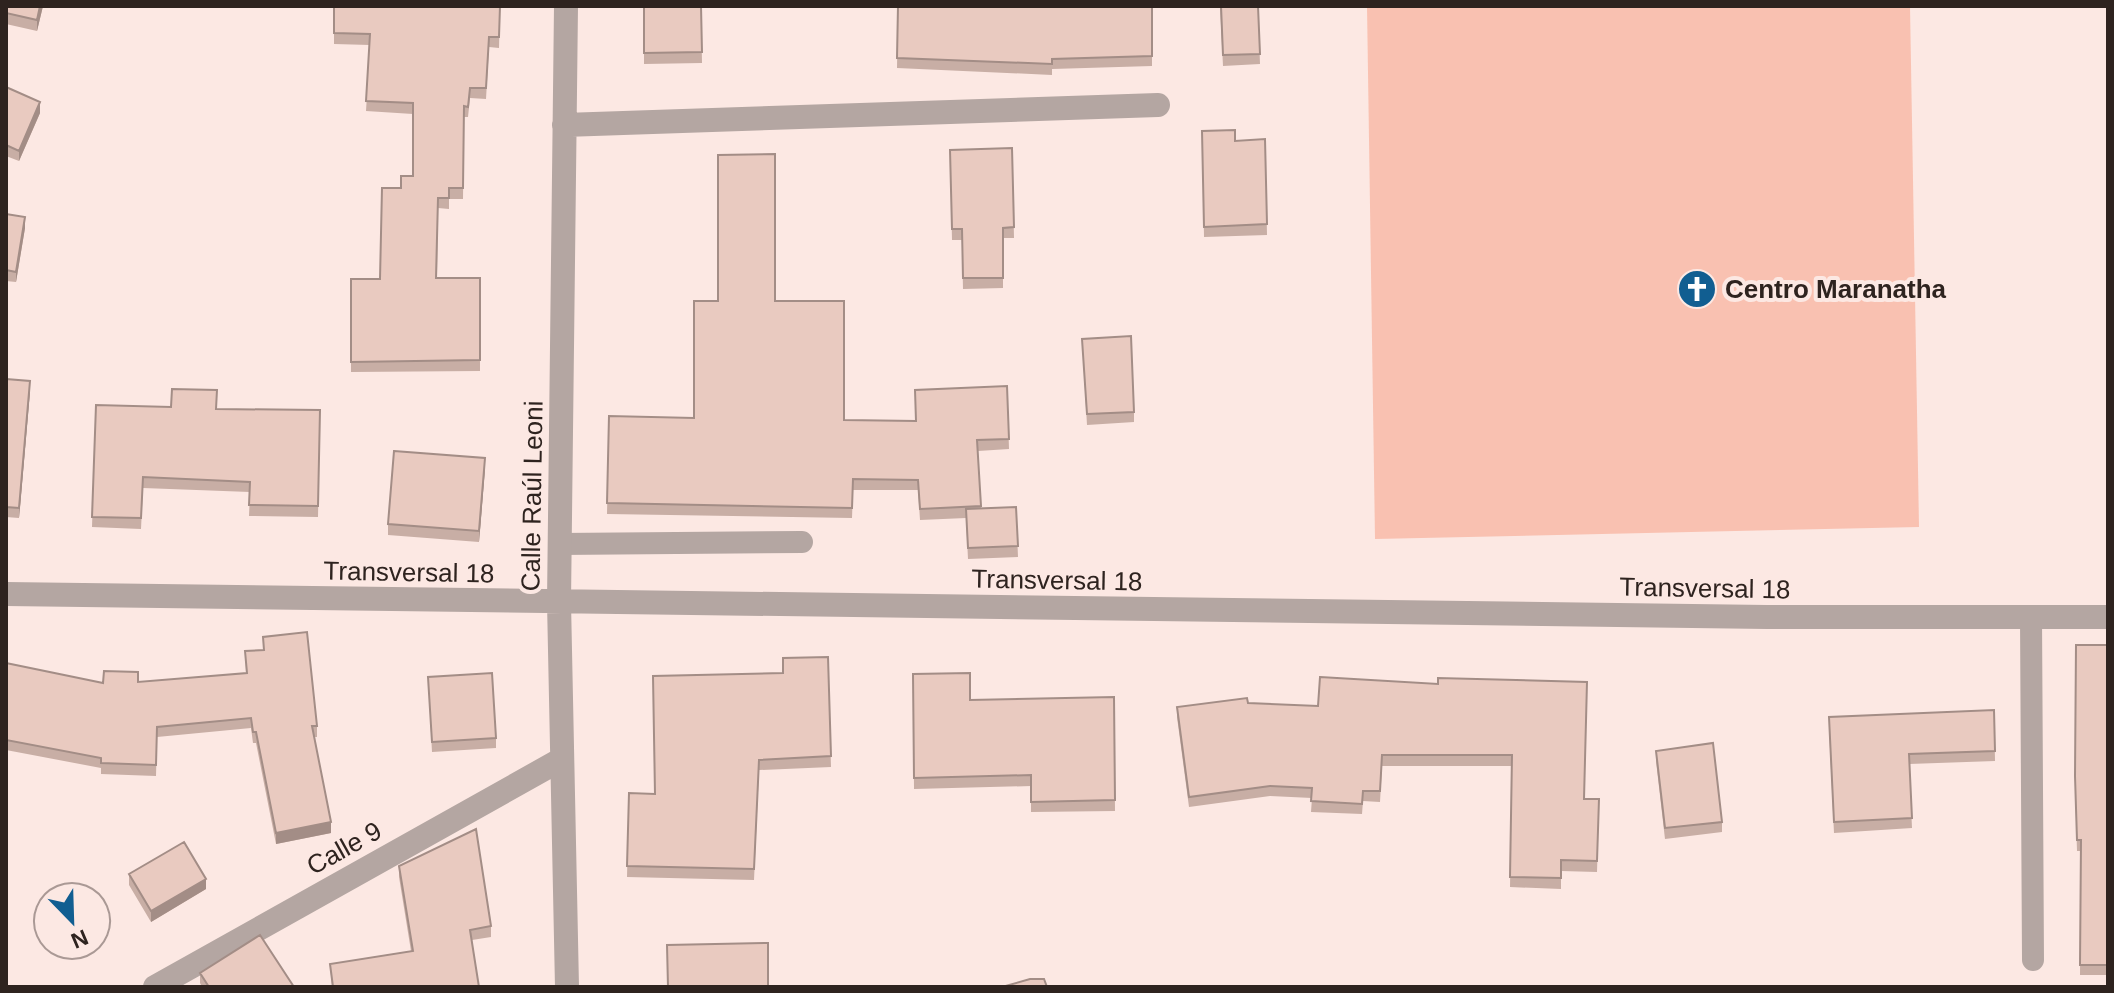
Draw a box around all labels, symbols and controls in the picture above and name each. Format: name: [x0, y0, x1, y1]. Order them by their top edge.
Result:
church icon: Centro Maranatha: [1676, 268, 1718, 310]
place label: Centro Maranatha: [1725, 274, 1947, 304]
street label: Calle Raúl Leoni: [515, 400, 549, 592]
street label: Transversal 18: [323, 556, 495, 588]
street label: Transversal 18: [971, 564, 1143, 596]
street label: Transversal 18: [1619, 572, 1791, 604]
street label: Calle 9: [301, 815, 387, 881]
north arrow: [32, 881, 112, 961]
text: N: [67, 924, 92, 954]

